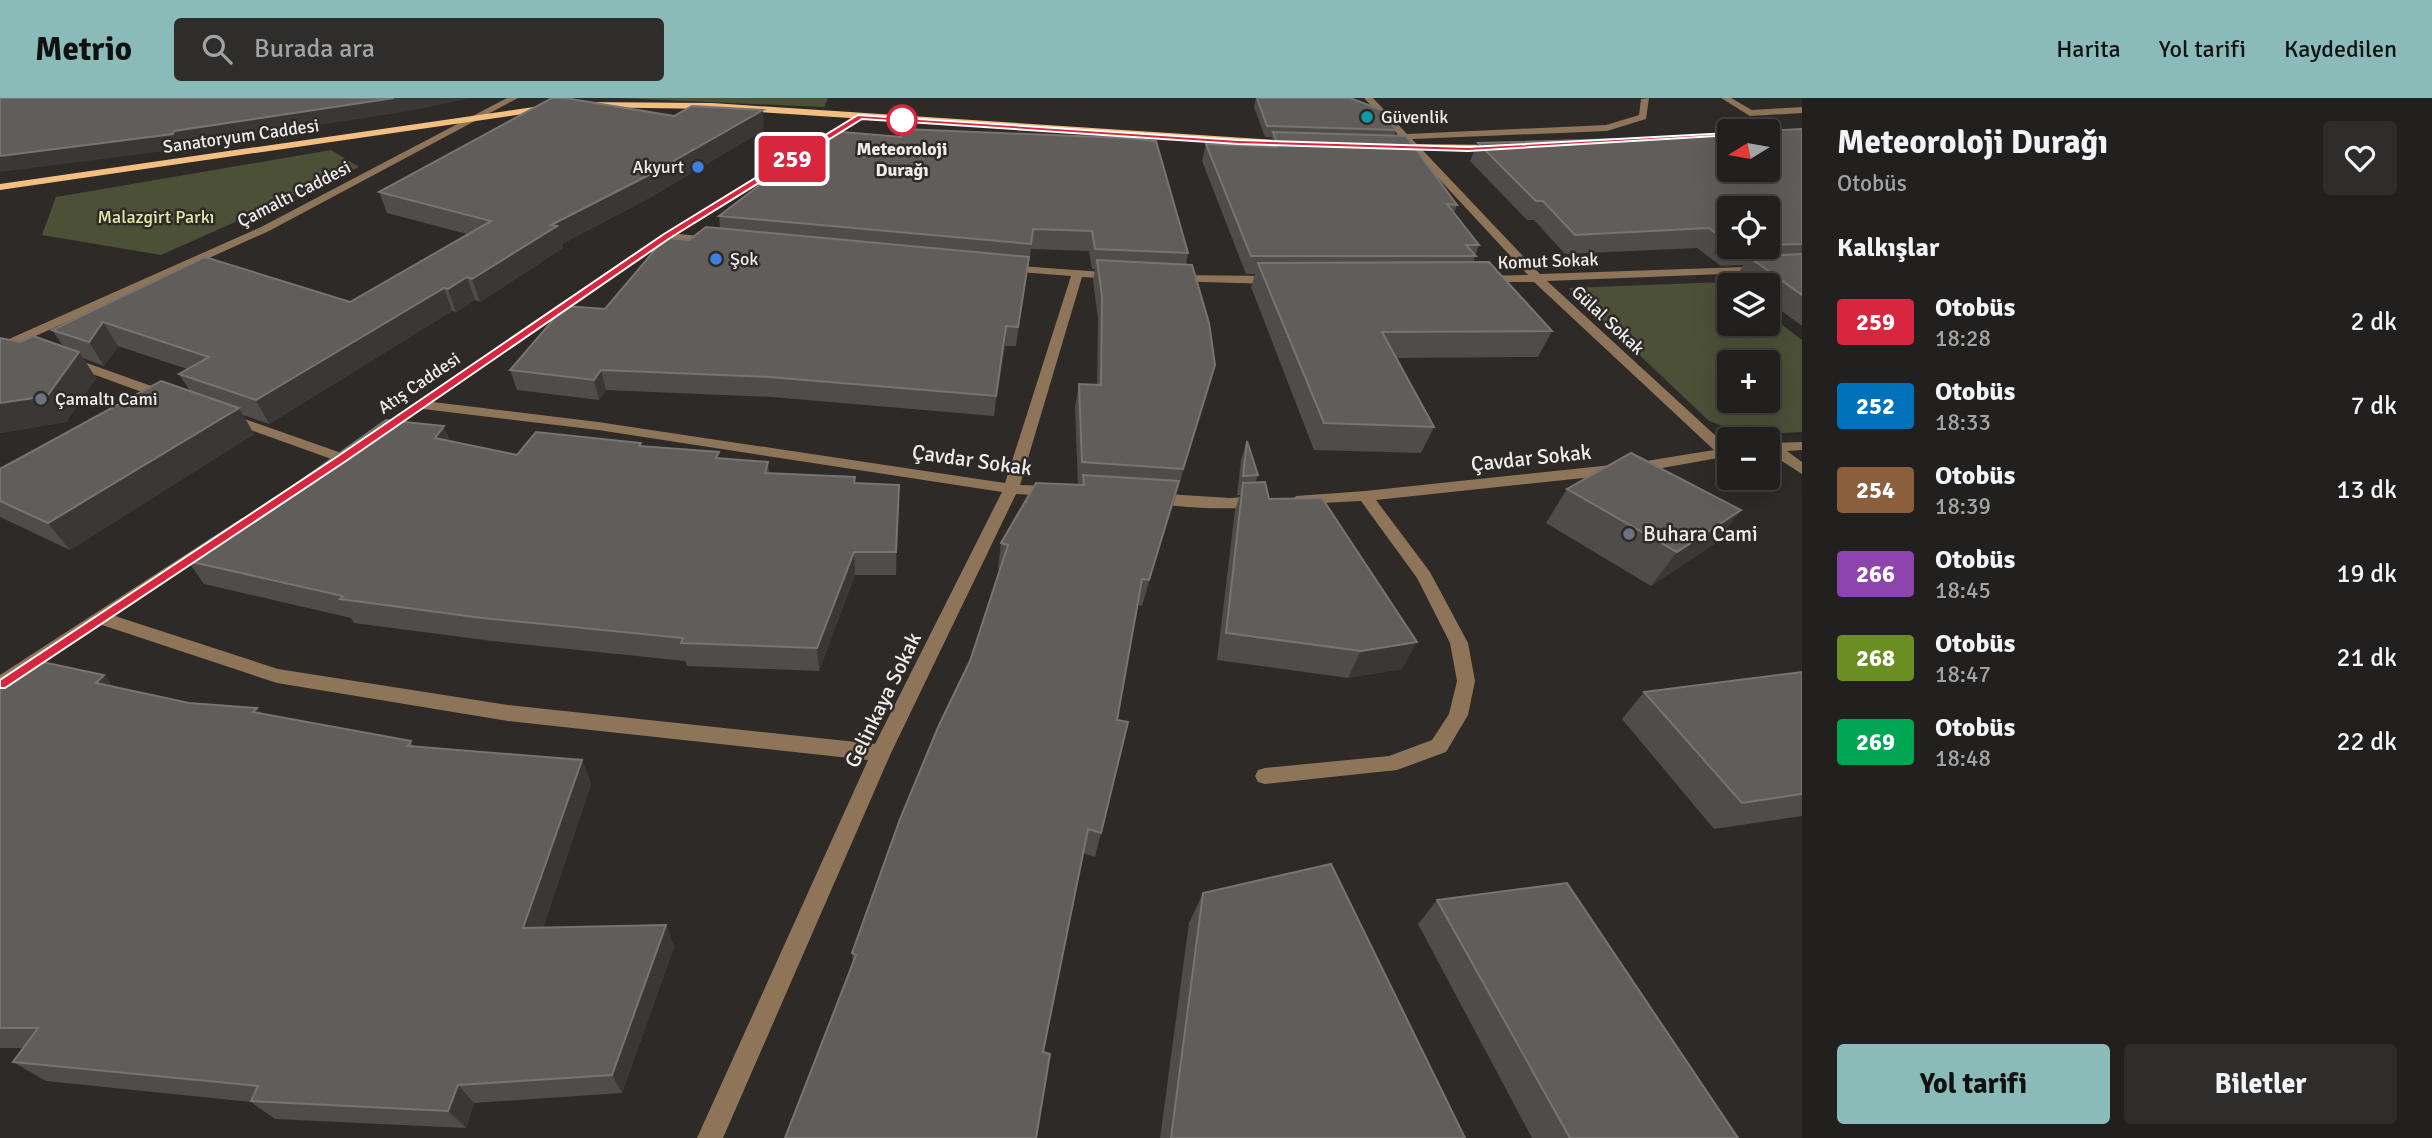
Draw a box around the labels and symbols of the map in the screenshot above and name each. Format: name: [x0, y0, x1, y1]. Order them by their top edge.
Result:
marker: Meteoroloji Durağı: [887, 105, 917, 135]
place label: Güvenlik: [1381, 106, 1448, 128]
marker: Güvenlik: [1359, 109, 1375, 125]
street label: Sanatoryum Caddesi: [161, 114, 321, 158]
north arrow: [1717, 119, 1780, 182]
line badge: 259: [752, 136, 832, 182]
place label: Meteoroloji Durağı: [857, 138, 947, 181]
street label: Çamaltı Caddesi: [234, 156, 354, 232]
place label: Akyurt: [632, 156, 684, 178]
marker: Akyurt: [690, 159, 706, 175]
park label: Malazgirt Parkı: [98, 206, 214, 228]
place label: Şok: [730, 248, 758, 270]
street label: Komut Sokak: [1497, 248, 1599, 274]
marker: Şok: [708, 251, 724, 267]
street label: Gülal Sokak: [1567, 281, 1649, 359]
street label: Atış Caddesi: [374, 347, 464, 419]
place label: Çamaltı Cami: [55, 388, 158, 410]
marker: Çamaltı Cami: [33, 391, 49, 407]
street label: Çavdar Sokak: [910, 439, 1034, 481]
street label: Çavdar Sokak: [1470, 439, 1593, 477]
place label: Buhara Cami: [1643, 521, 1758, 547]
marker: Buhara Cami: [1621, 526, 1637, 542]
street label: Gelinkaya Sokak: [839, 628, 927, 772]

